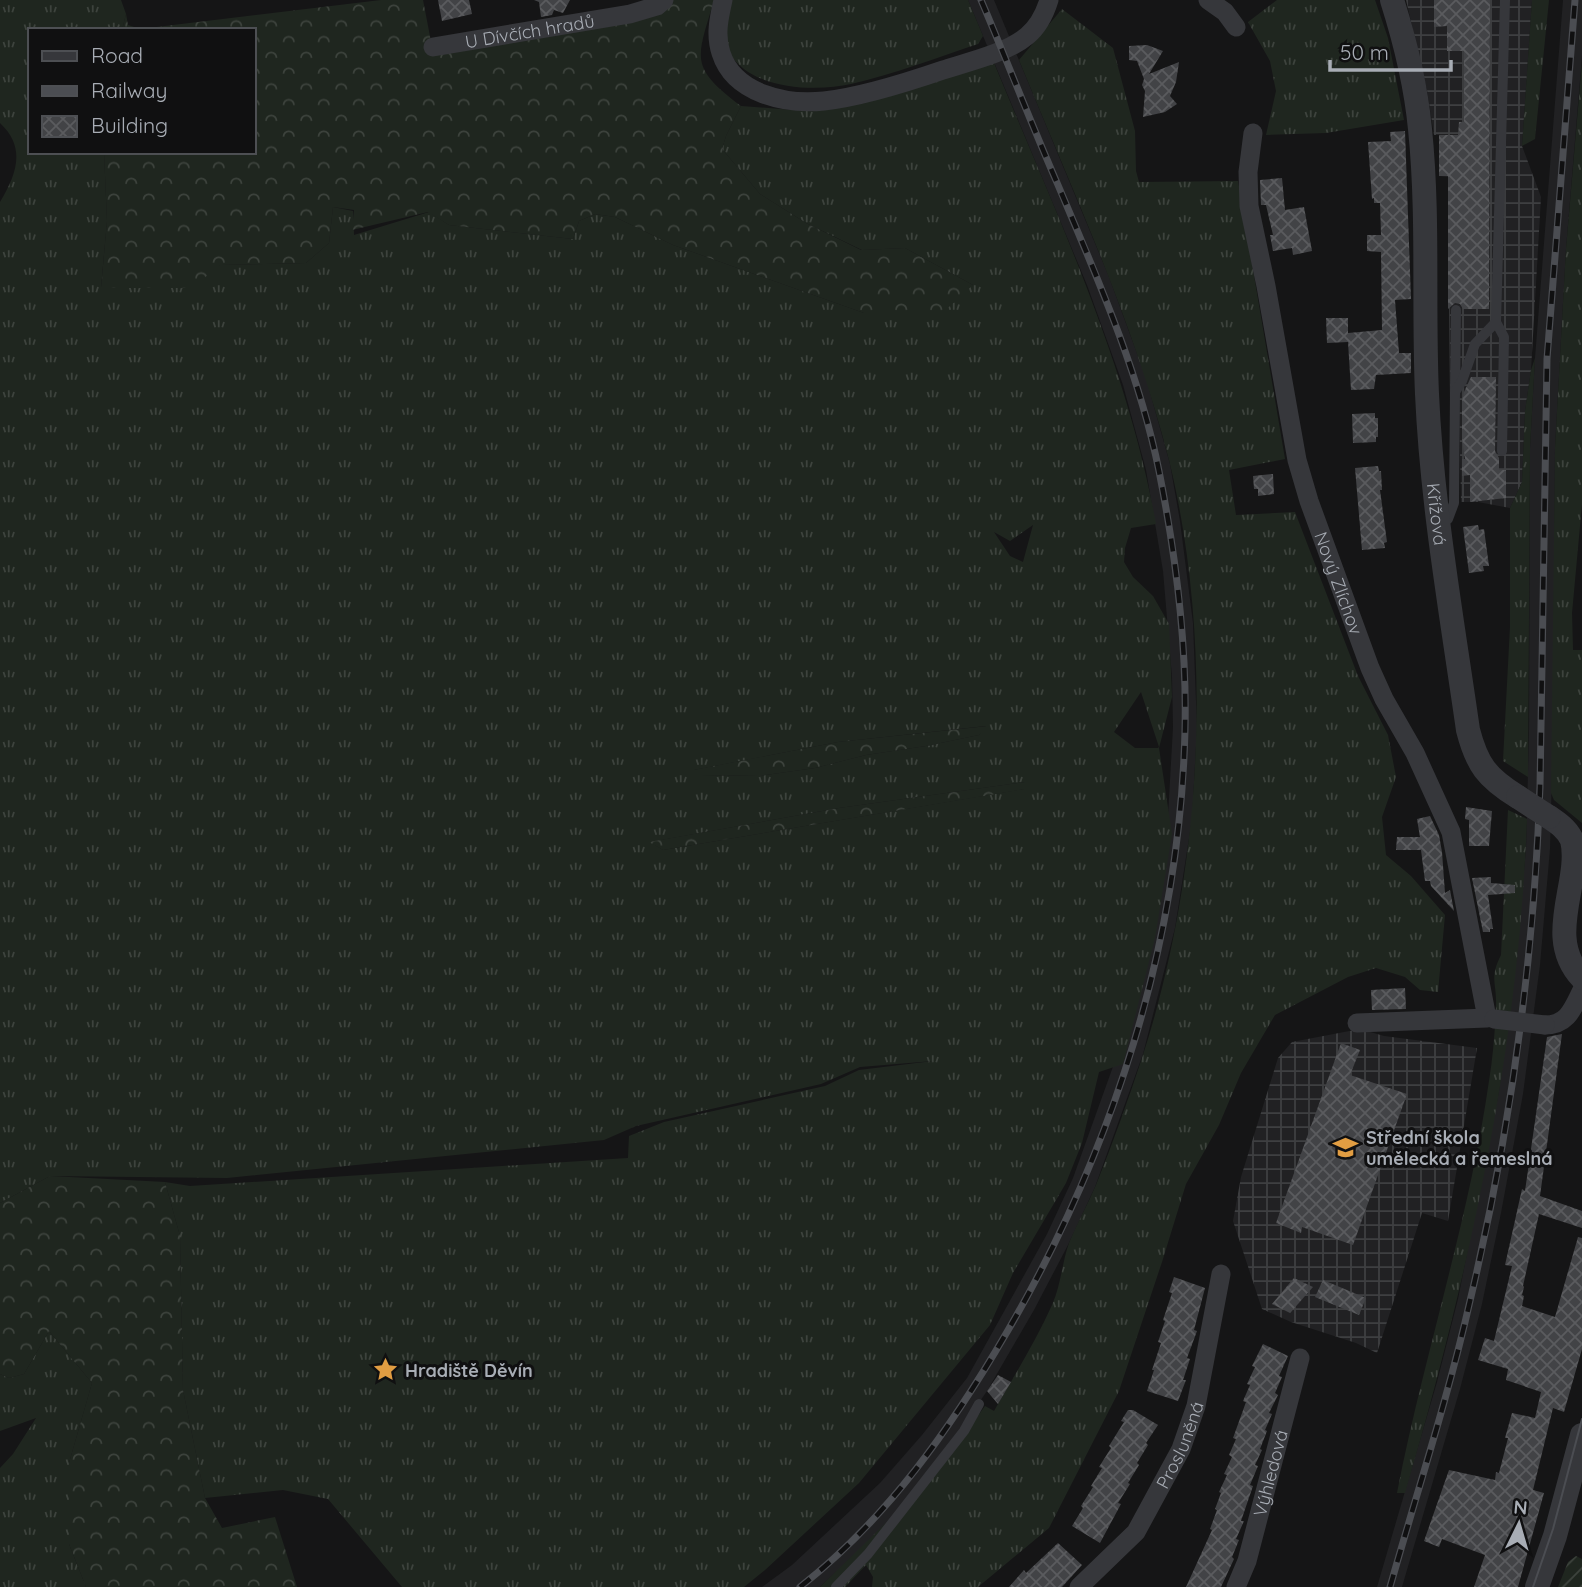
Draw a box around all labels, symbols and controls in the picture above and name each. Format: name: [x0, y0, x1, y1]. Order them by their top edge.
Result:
street label: U Dívčích hradů: [463, 9, 596, 53]
legend: [28, 28, 256, 154]
scale bar: [1330, 28, 1451, 72]
text: 50 m: [1340, 39, 1389, 65]
text: Road: [91, 42, 143, 68]
text: Railway: [91, 77, 167, 103]
text: Building: [91, 112, 168, 138]
street label: Křížová: [1422, 482, 1453, 547]
street label: Nový Zlíchov: [1310, 528, 1368, 638]
place label: Střední škola umělecká a řemeslná: [1366, 1126, 1553, 1170]
school or university icon: Střední škola umělecká a řemeslná: [1332, 1133, 1360, 1161]
place icon: Hradiště Děvín: [371, 1356, 399, 1384]
place label: Hradiště Děvín: [405, 1359, 533, 1382]
street label: Prosluněná: [1150, 1398, 1208, 1492]
street label: Výhledová: [1248, 1427, 1292, 1519]
north arrow: [1484, 1489, 1554, 1559]
text: N: [1512, 1495, 1528, 1520]

